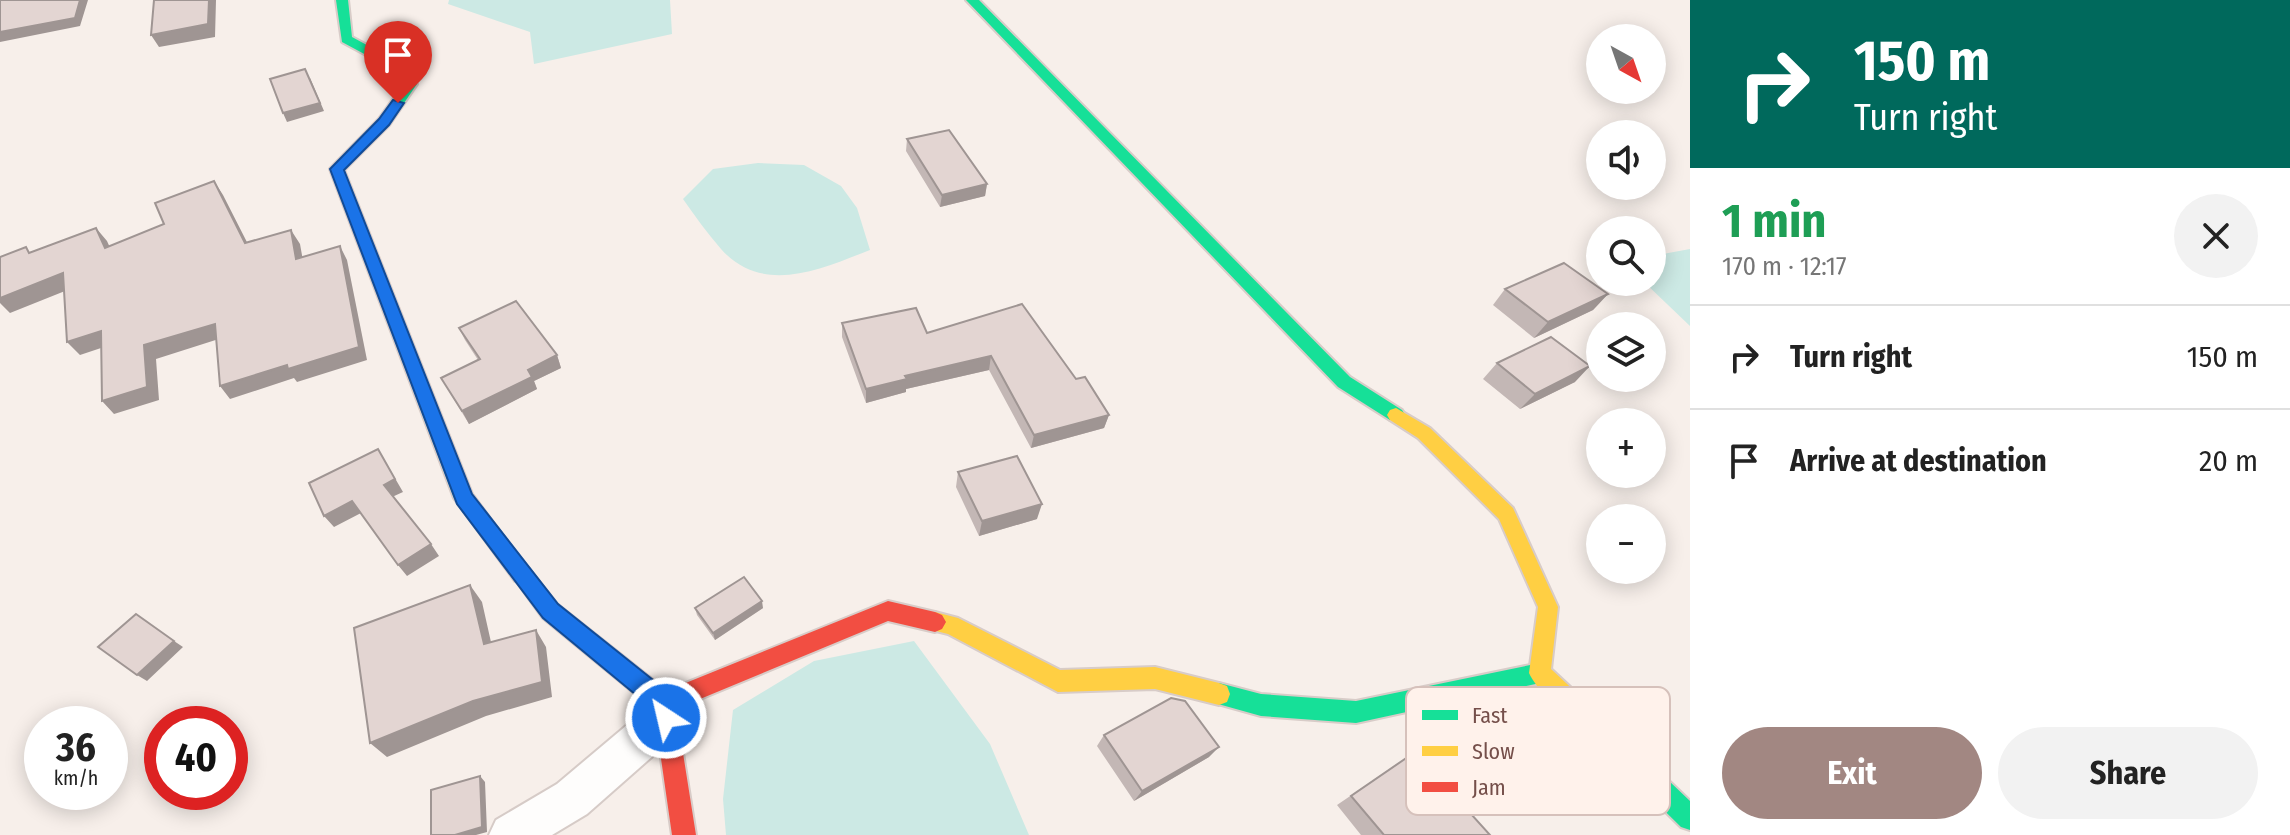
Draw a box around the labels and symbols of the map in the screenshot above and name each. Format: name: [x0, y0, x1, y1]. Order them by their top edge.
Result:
pin: [364, 21, 432, 103]
north arrow: [1586, 24, 1666, 104]
position arrow: [624, 676, 708, 760]
legend: [1406, 687, 1670, 815]
text: Fast: [1472, 702, 1508, 729]
speed limit sign: 40: [144, 706, 248, 810]
text: Slow: [1472, 738, 1515, 765]
text: Jam: [1472, 774, 1506, 801]

